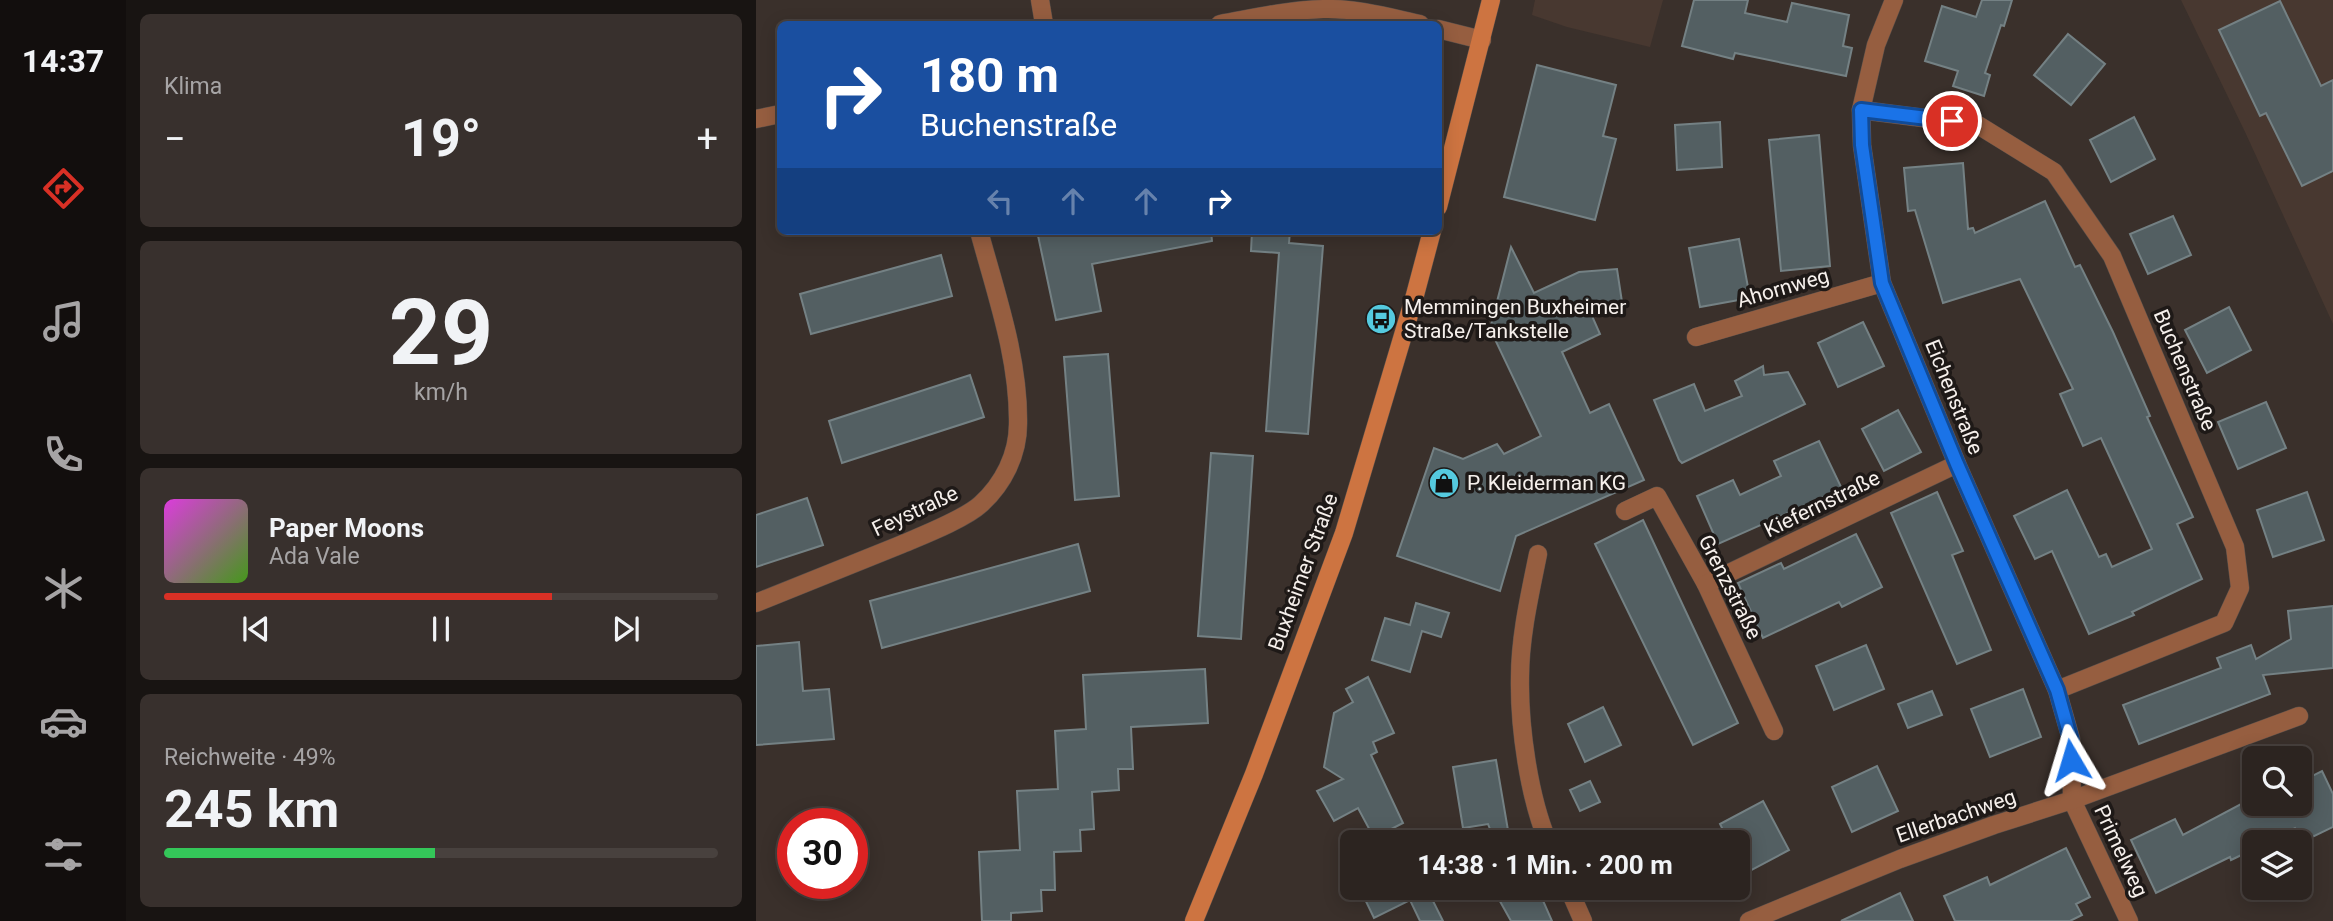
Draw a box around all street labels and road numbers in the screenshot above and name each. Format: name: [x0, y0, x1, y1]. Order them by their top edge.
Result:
street label: Ahornweg: [1734, 263, 1832, 313]
street label: Buchenstraße: [2149, 306, 2221, 434]
street label: Eichenstraße: [1920, 336, 1988, 458]
street label: Kiefernstraße: [1760, 466, 1884, 542]
street label: Feystraße: [868, 481, 962, 541]
street label: Buxheimer Straße: [1263, 490, 1343, 654]
street label: Grenzstraße: [1693, 531, 1767, 643]
street label: Ellerbachweg: [1893, 784, 2019, 848]
street label: Primelweg: [2089, 801, 2153, 901]

